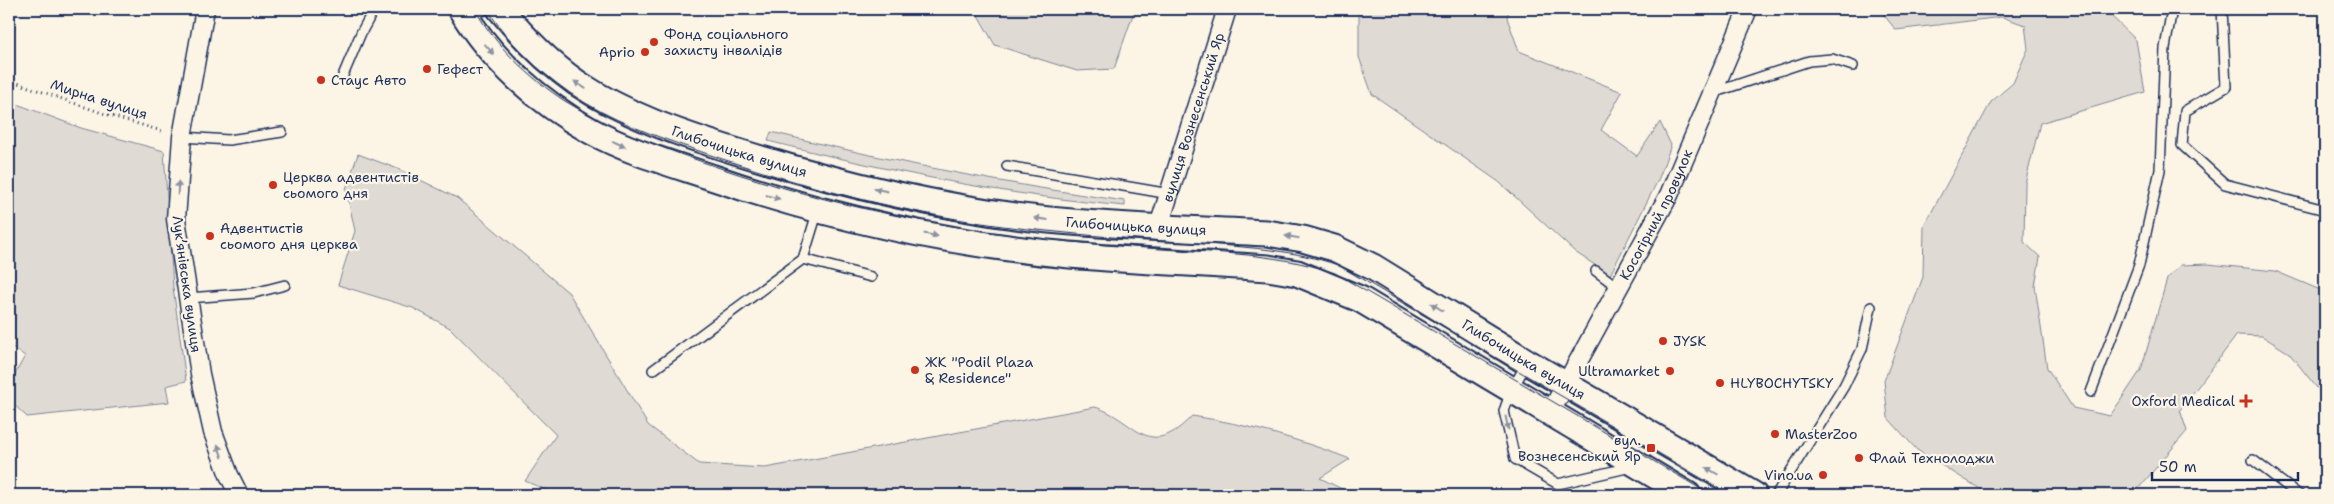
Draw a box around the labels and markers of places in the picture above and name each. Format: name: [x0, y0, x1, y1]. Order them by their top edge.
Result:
place label: Фонд соціального захисту інвалідів: [664, 25, 789, 59]
marker: Фонд соціального захисту інвалідів: [648, 36, 660, 48]
place label: Aprio: [599, 43, 635, 61]
marker: Aprio: [639, 46, 651, 58]
place label: Гефест: [437, 60, 484, 78]
marker: Гефест: [421, 63, 433, 75]
place label: Стаус Авто: [331, 71, 407, 89]
marker: Стаус Авто: [315, 74, 327, 86]
place label: Церква адвентистів сьомого дня: [283, 168, 419, 202]
marker: Церква адвентистів сьомого дня: [267, 179, 279, 191]
place label: Адвентистів сьомого дня церква: [220, 219, 358, 253]
marker: Адвентистів сьомого дня церква: [204, 230, 216, 242]
place label: JYSK: [1673, 332, 1706, 350]
marker: JYSK: [1657, 335, 1669, 347]
place label: ЖК "Podil Plaza & Residence": [925, 353, 1033, 387]
place label: Ultramarket: [1578, 362, 1660, 380]
marker: ЖК "Podil Plaza & Residence": [909, 364, 921, 376]
marker: Ultramarket: [1664, 365, 1676, 377]
place label: HLYBOCHYTSKY: [1730, 374, 1834, 392]
marker: HLYBOCHYTSKY: [1714, 377, 1726, 389]
place label: Oxford Medical: [2131, 392, 2236, 410]
marker: Oxford Medical: [2239, 394, 2253, 408]
place label: MasterZoo: [1785, 425, 1858, 443]
marker: MasterZoo: [1769, 428, 1781, 440]
place label: вул. Вознесенський Яр: [1518, 431, 1641, 465]
marker: вул. Вознесенський Яр: [1645, 442, 1657, 454]
place label: Флай Технолоджи: [1869, 449, 1994, 467]
marker: Флай Технолоджи: [1853, 452, 1865, 464]
place label: Vino.ua: [1764, 466, 1813, 484]
marker: Vino.ua: [1817, 469, 1829, 481]

